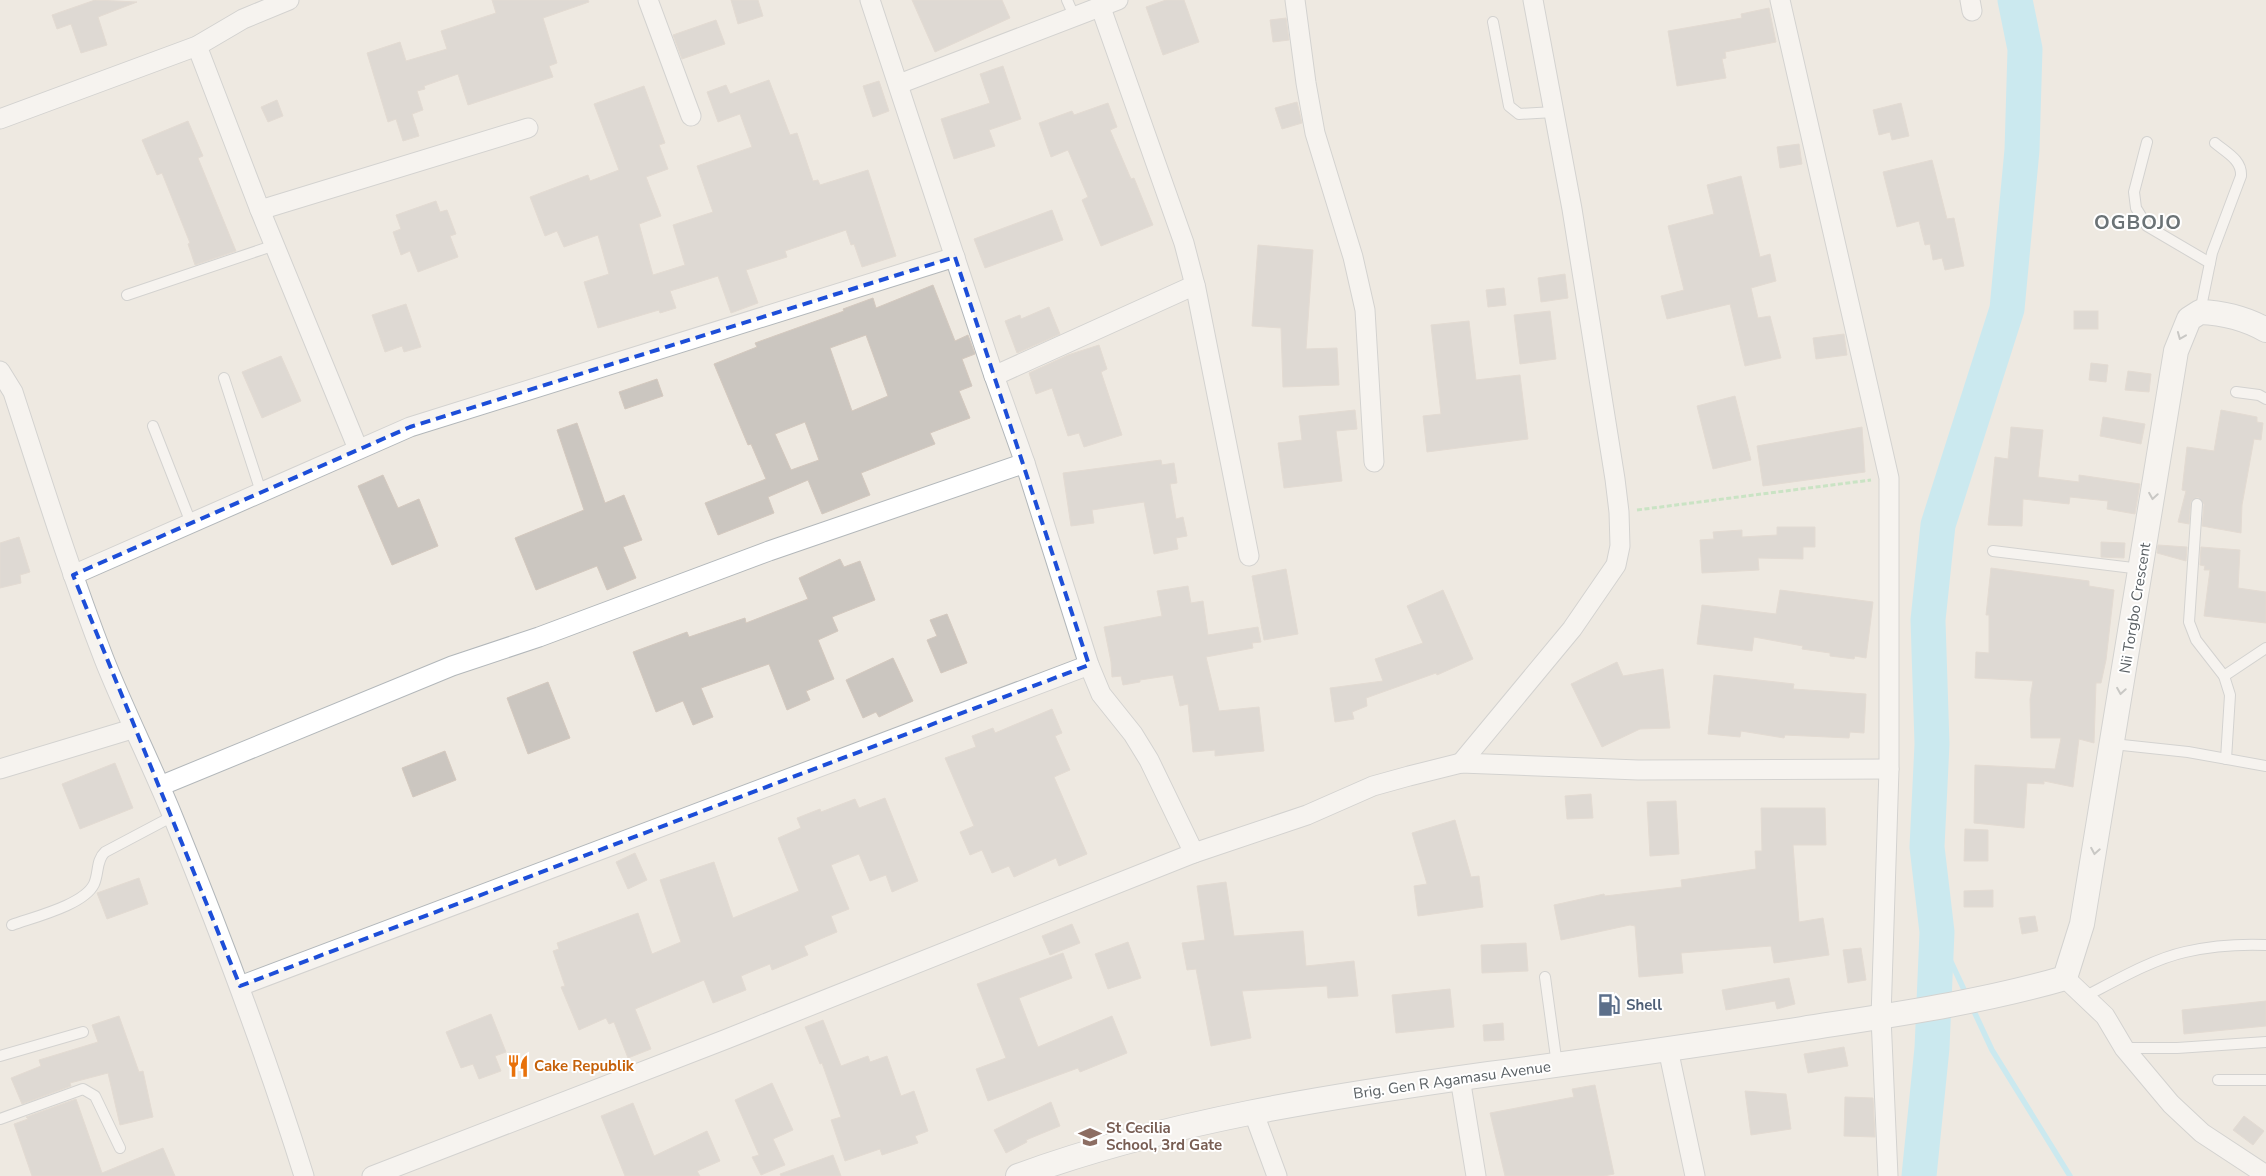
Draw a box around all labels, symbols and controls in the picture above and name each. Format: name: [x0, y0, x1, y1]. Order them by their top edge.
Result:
district label: OGBOJO: [2094, 209, 2182, 236]
one-way arrow: [2177, 331, 2188, 340]
one-way arrow: [2149, 492, 2159, 500]
street label: Nii Torgbo Crescent: [2115, 540, 2155, 675]
one-way arrow: [2117, 686, 2127, 695]
one-way arrow: [2090, 847, 2100, 855]
fuel station icon: Shell: [1596, 992, 1622, 1018]
place label: Shell: [1626, 995, 1662, 1015]
restaurant icon: Cake Republik: [505, 1053, 531, 1079]
place label: Cake Republik: [534, 1056, 635, 1076]
street label: Brig. Gen R Agamasu Avenue: [1352, 1056, 1552, 1104]
place label: St Cecilia School, 3rd Gate: [1106, 1118, 1222, 1155]
school or university icon: St Cecilia School, 3rd Gate: [1077, 1124, 1103, 1150]

